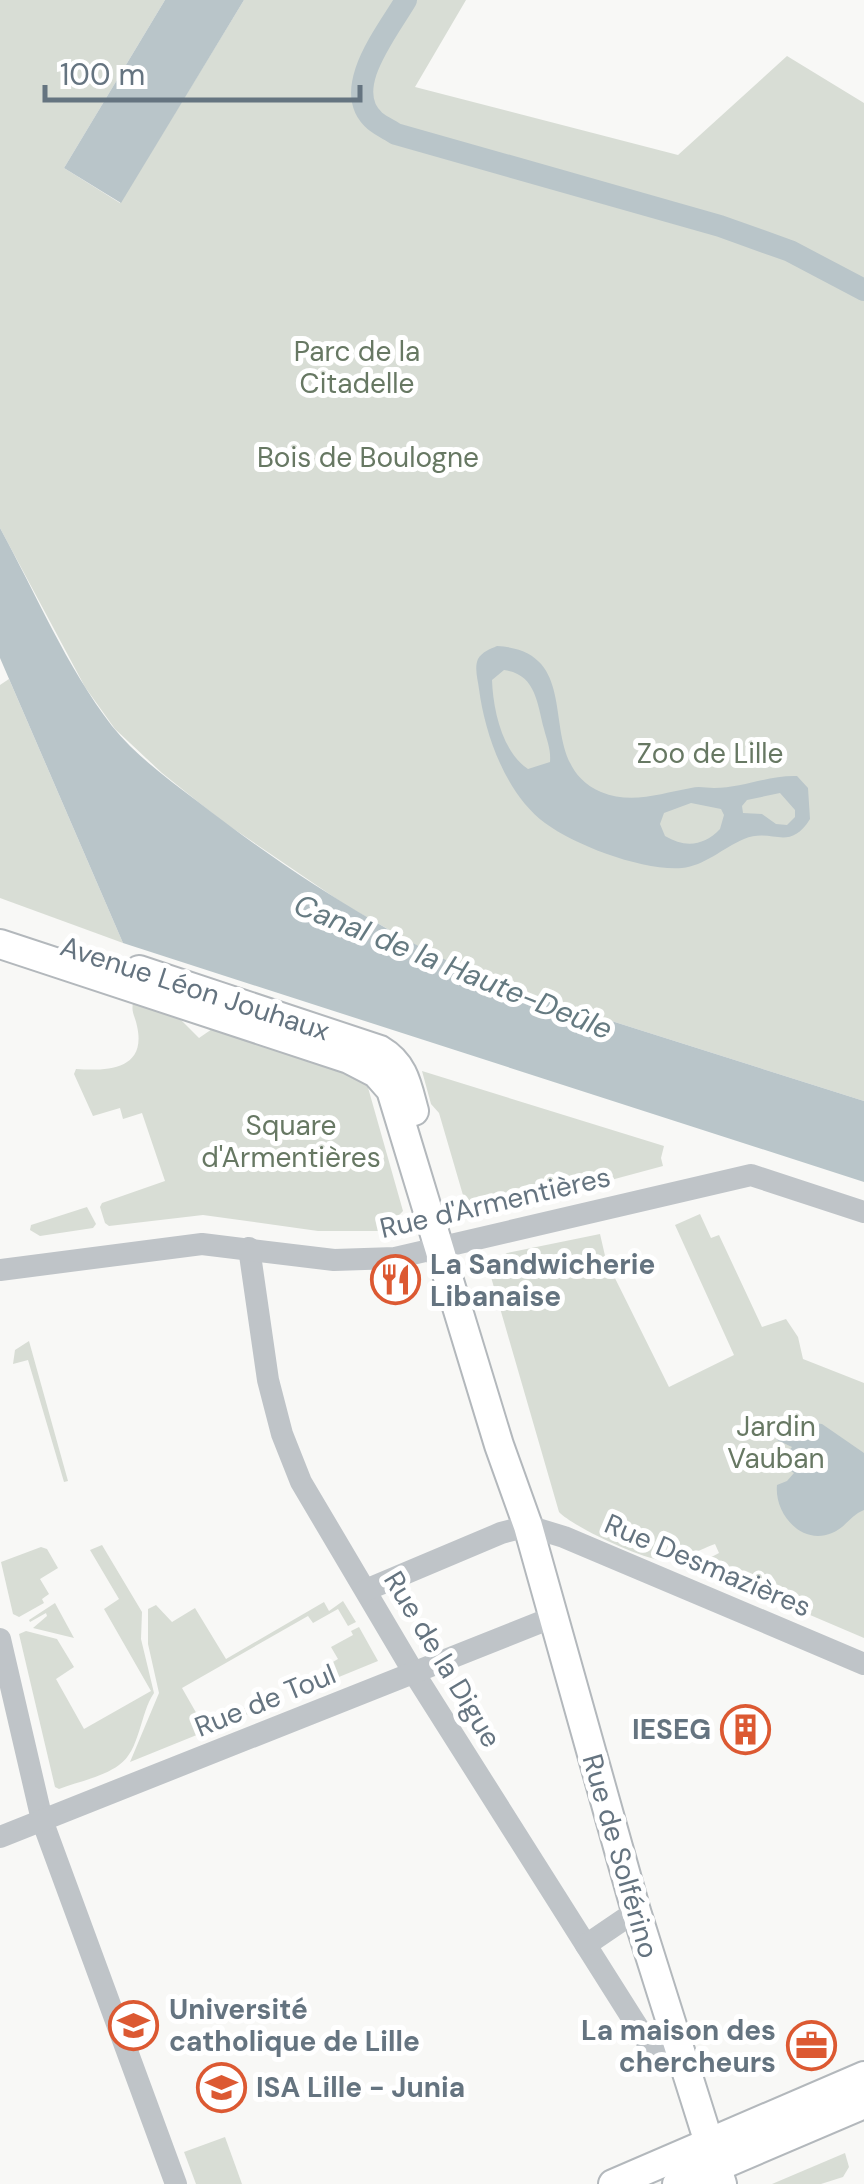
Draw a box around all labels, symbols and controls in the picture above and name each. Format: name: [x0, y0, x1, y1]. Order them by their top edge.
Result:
scale bar: [45, 40, 360, 102]
text: 100 m: [60, 55, 145, 94]
park label: Parc de la Citadelle: [294, 333, 420, 402]
park label: Bois de Boulogne: [257, 439, 479, 476]
park label: Zoo de Lille: [637, 735, 783, 772]
water label: Canal de la Haute-Deûle: [288, 885, 618, 1048]
street label: Avenue Léon Jouhaux: [56, 928, 334, 1049]
park label: Square d'Armentières: [201, 1107, 381, 1176]
street label: Rue d'Armentières: [376, 1158, 614, 1247]
place label: La Sandwicherie Libanaise: [430, 1246, 655, 1315]
restaurant icon: La Sandwicherie Libanaise: [369, 1254, 421, 1306]
park label: Jardin Vauban: [727, 1408, 825, 1477]
street label: Rue Desmazières: [599, 1505, 817, 1626]
street label: Rue de la Digue: [375, 1564, 510, 1754]
street label: Rue de Toul: [189, 1655, 341, 1746]
building icon: IESEG: [720, 1703, 772, 1755]
place label: IESEG: [632, 1711, 711, 1748]
street label: Rue de Solférino: [574, 1750, 667, 1962]
place label: Université catholique de Lille: [169, 1991, 420, 2060]
school or university icon: Université catholique de Lille: [108, 1999, 160, 2051]
place label: La maison des chercheurs: [581, 2012, 776, 2081]
office icon: La maison des chercheurs: [785, 2020, 837, 2072]
school or university icon: ISA Lille - Junia: [195, 2061, 247, 2113]
place label: ISA Lille - Junia: [256, 2069, 465, 2106]

